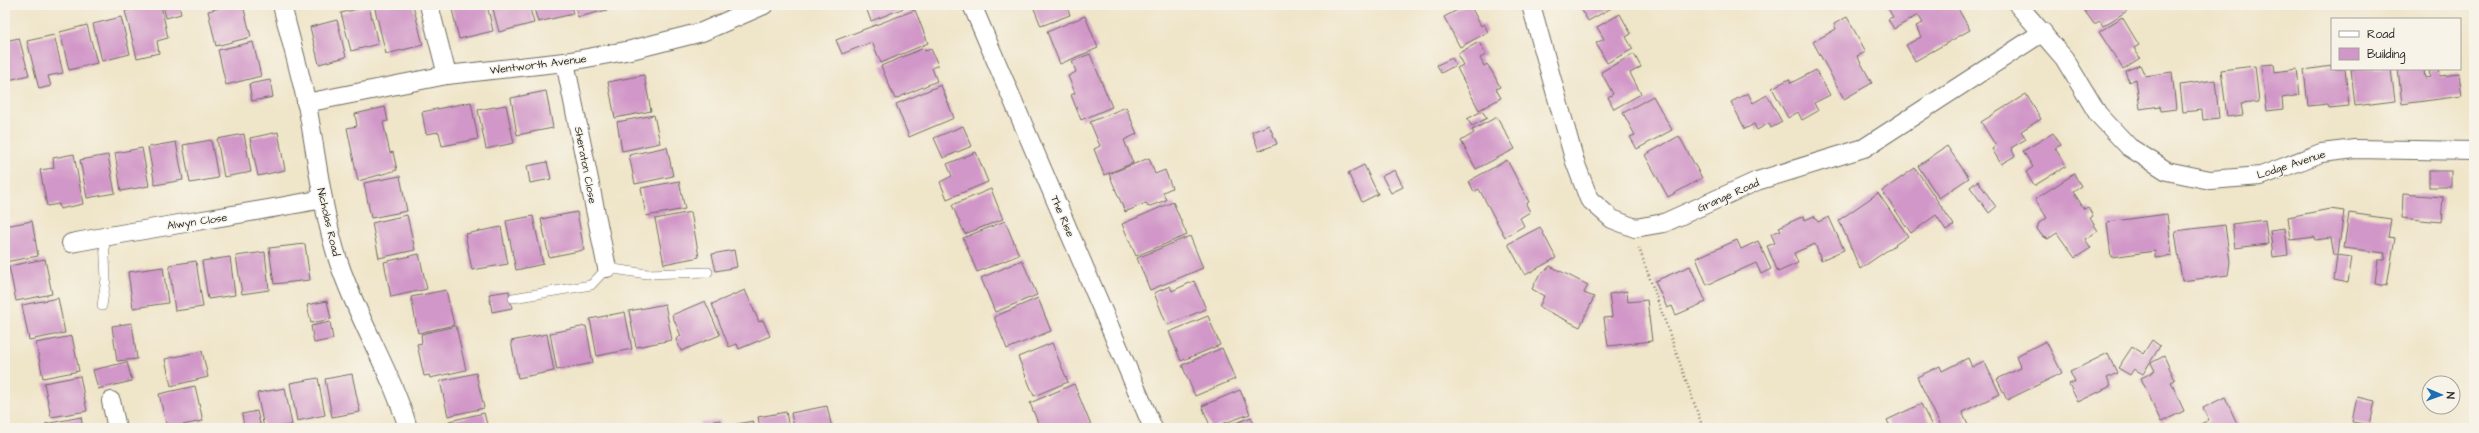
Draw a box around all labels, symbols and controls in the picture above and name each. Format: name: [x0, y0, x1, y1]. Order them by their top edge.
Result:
legend: [2331, 18, 2461, 70]
text: Road: [2367, 26, 2395, 43]
text: Building: [2367, 46, 2405, 64]
street label: Wentworth Avenue: [489, 51, 587, 78]
street label: Sheraton Close: [571, 125, 600, 205]
street label: Lodge Avenue: [2255, 146, 2328, 184]
street label: Grange Road: [1695, 175, 1762, 217]
street label: Nicholas Road: [313, 186, 344, 258]
street label: The Rise: [1047, 193, 1078, 239]
street label: Alwyn Close: [166, 210, 228, 234]
north arrow: [2421, 375, 2461, 415]
text: N: [2443, 392, 2458, 399]

